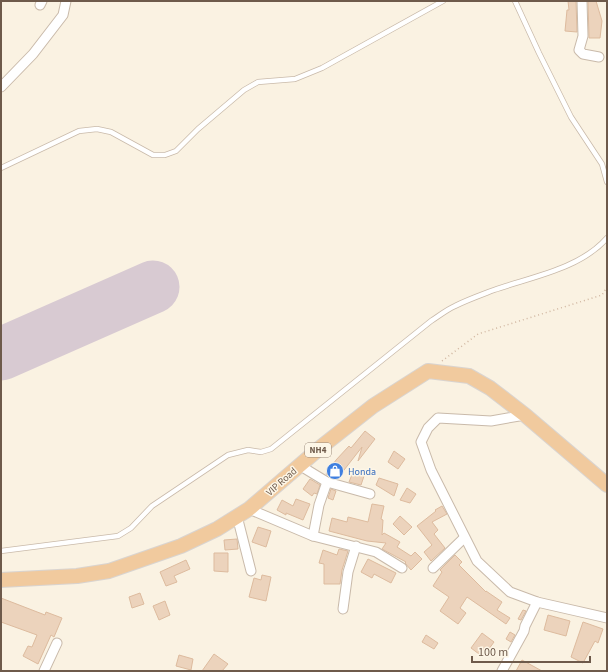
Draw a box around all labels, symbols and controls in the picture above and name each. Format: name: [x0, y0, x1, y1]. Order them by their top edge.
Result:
road number: NH4: [305, 443, 331, 457]
shop icon: Honda: [325, 461, 345, 481]
street label: VIP Road: [263, 464, 300, 499]
place label: Honda: [348, 465, 376, 479]
scale bar: [472, 638, 590, 664]
text: 100 m: [478, 644, 508, 661]

